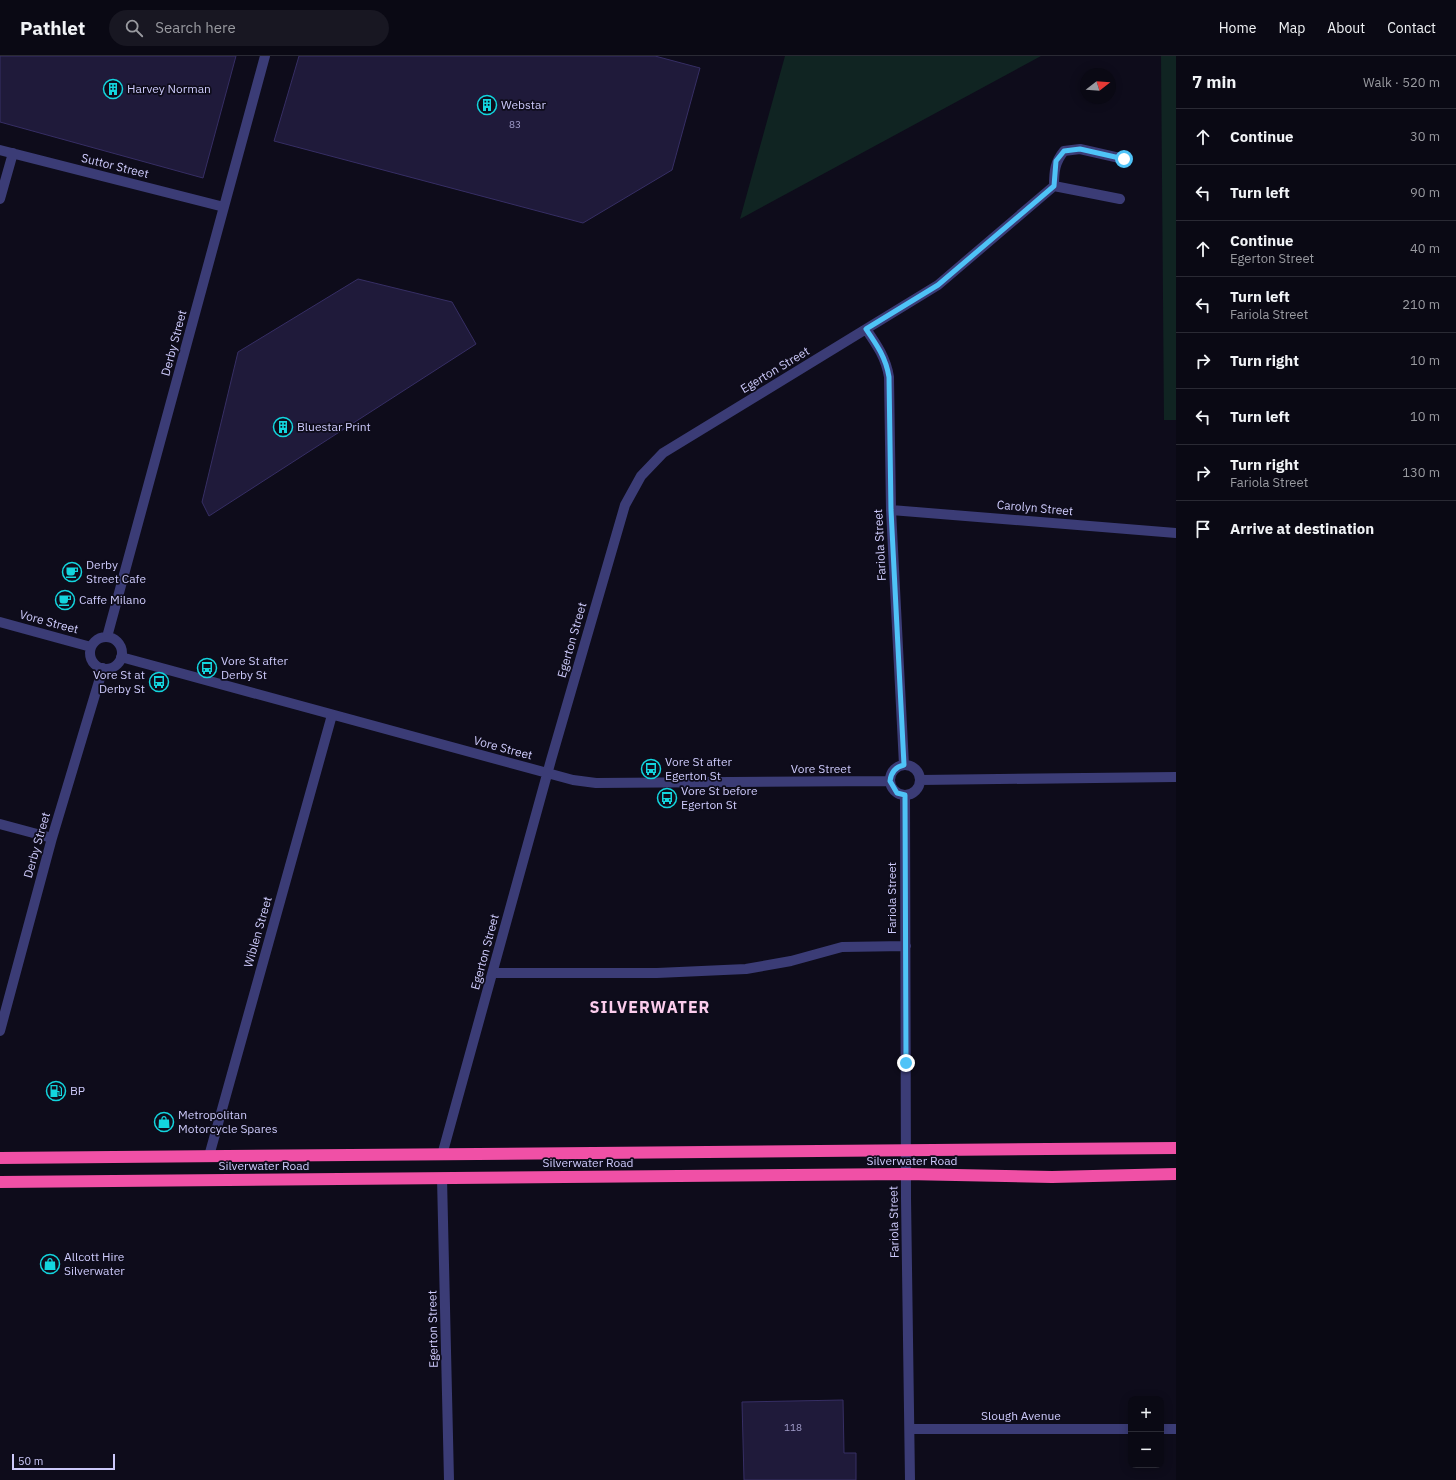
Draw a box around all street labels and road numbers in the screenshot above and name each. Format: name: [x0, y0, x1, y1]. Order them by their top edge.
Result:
street label: Suttor Street: [80, 150, 150, 181]
street label: Derby Street: [158, 308, 190, 378]
street label: Egerton Street: [738, 343, 812, 396]
street label: Carolyn Street: [996, 497, 1074, 518]
street label: Fariola Street: [870, 509, 889, 581]
street label: Egerton Street: [554, 600, 589, 679]
street label: Vore Street: [18, 606, 80, 637]
street label: Vore Street: [472, 732, 534, 763]
street label: Vore Street: [791, 761, 851, 776]
street label: Derby Street: [20, 810, 53, 879]
street label: Fariola Street: [884, 862, 899, 934]
street label: Wiblen Street: [240, 895, 275, 969]
street label: Egerton Street: [467, 912, 502, 991]
street label: Silverwater Road: [866, 1153, 958, 1168]
street label: Silverwater Road: [542, 1155, 634, 1170]
street label: Silverwater Road: [218, 1158, 310, 1173]
street label: Fariola Street: [885, 1186, 902, 1258]
street label: Egerton Street: [424, 1290, 441, 1368]
street label: Slough Avenue: [981, 1408, 1061, 1423]

